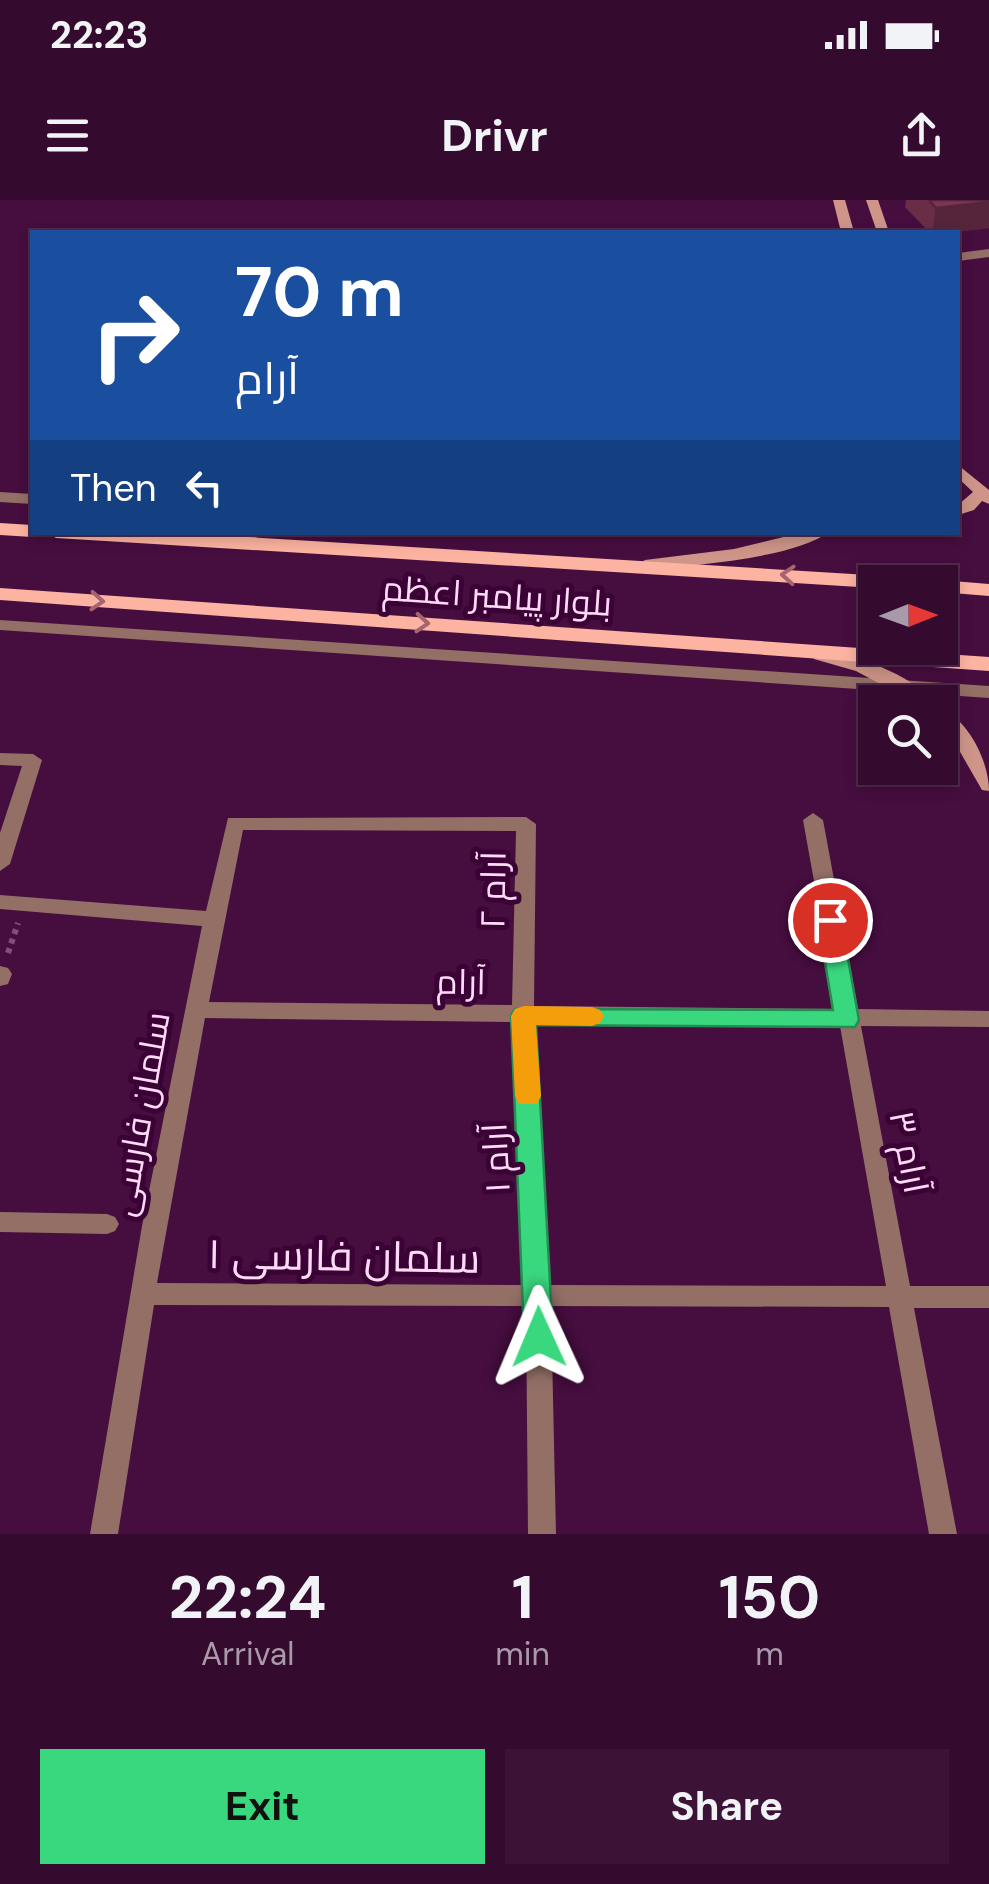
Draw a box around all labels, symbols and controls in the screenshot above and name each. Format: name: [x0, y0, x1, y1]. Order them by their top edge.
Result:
text: 22:23: [50, 10, 148, 60]
text: Drivr: [441, 106, 548, 165]
icon: menu: [40, 108, 95, 163]
icon: share: [894, 108, 949, 163]
text: 70 m: [235, 247, 404, 338]
icon: right: [70, 270, 200, 400]
text: آرام: [235, 349, 299, 408]
icon: left: [177, 460, 232, 515]
text: Then: [70, 463, 157, 513]
street label: بلوار پیامبر اعظم: [381, 565, 613, 628]
one-way arrow: [779, 565, 795, 587]
north arrow: [858, 565, 958, 665]
map controls: [858, 565, 958, 785]
one-way arrow: [90, 590, 106, 611]
one-way arrow: [414, 612, 430, 634]
button: search: [858, 685, 958, 785]
street label: آرام ۲: [469, 851, 518, 929]
pin: [788, 878, 873, 963]
icon: arrive: [803, 893, 858, 948]
street label: آرام: [436, 959, 486, 1006]
street label: سلمان فارسی: [99, 1008, 181, 1220]
street label: آرام ۳: [878, 1107, 939, 1197]
street label: آرام ۱: [471, 1122, 522, 1194]
street label: سلمان فارسی ۱: [207, 1226, 481, 1286]
position arrow: [487, 1285, 591, 1389]
text: 22:24: [169, 1558, 327, 1637]
text: 1: [512, 1558, 534, 1637]
text: 150: [719, 1558, 820, 1637]
text: Arrival: [201, 1633, 294, 1675]
text: min: [495, 1633, 550, 1675]
text: m: [755, 1633, 784, 1675]
button: Exit: [40, 1749, 485, 1864]
button: Share: [505, 1749, 949, 1864]

